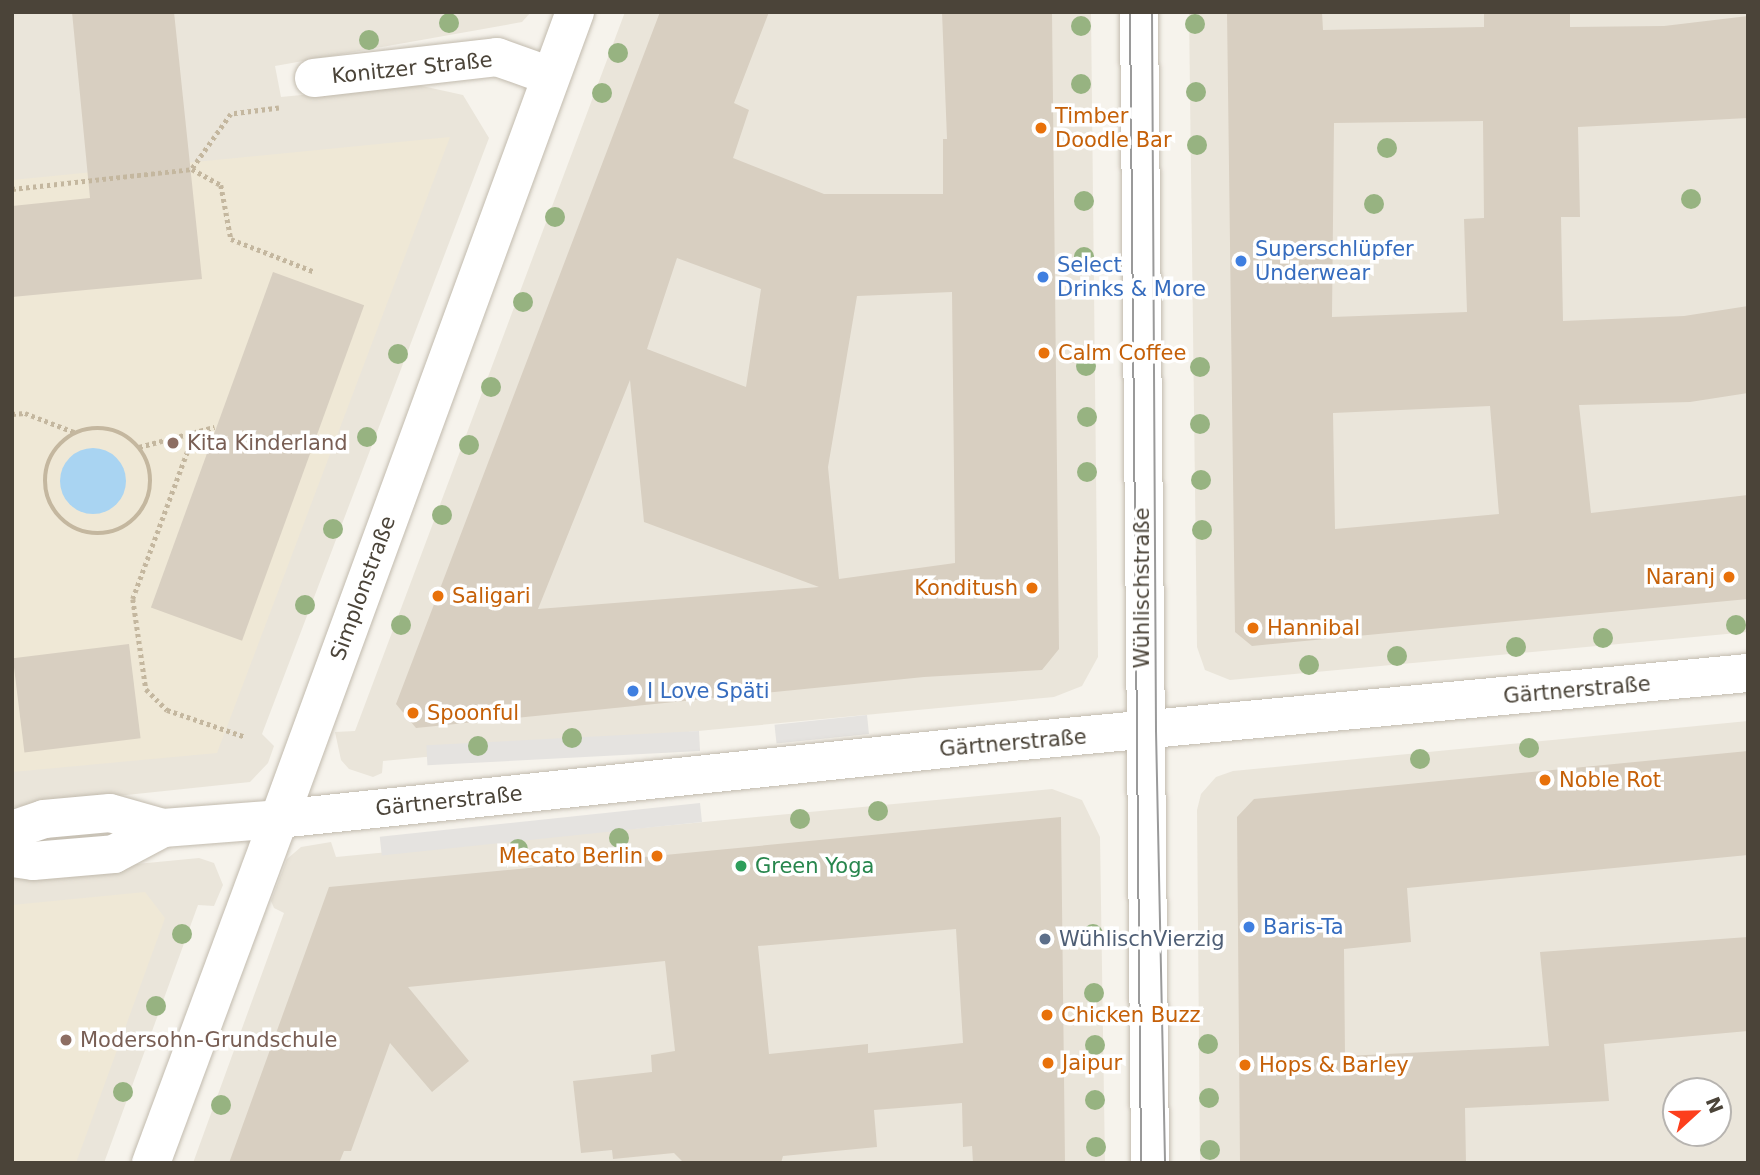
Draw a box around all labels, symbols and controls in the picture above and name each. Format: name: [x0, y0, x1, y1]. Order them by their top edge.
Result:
street label: Konitzer Straße: [330, 47, 494, 89]
place label: Timber Doodle Bar: [1055, 103, 1172, 153]
marker: Timber Doodle Bar: [1033, 120, 1049, 136]
place label: Superschlüpfer Underwear: [1255, 236, 1414, 286]
place label: Select Drinks & More: [1057, 252, 1206, 302]
marker: Superschlüpfer Underwear: [1233, 253, 1249, 269]
marker: Select Drinks & More: [1035, 269, 1051, 285]
place label: Calm Coffee: [1058, 340, 1186, 366]
marker: Calm Coffee: [1036, 345, 1052, 361]
place label: Kita Kinderland: [187, 430, 348, 456]
marker: Kita Kinderland: [165, 435, 181, 451]
street label: Wühlischstraße: [1129, 508, 1155, 668]
street label: Simplonstraße: [325, 512, 401, 664]
place label: Naranj: [1646, 564, 1715, 590]
marker: Naranj: [1721, 569, 1737, 585]
place label: Konditush: [914, 575, 1018, 601]
marker: Konditush: [1024, 580, 1040, 596]
place label: Saligari: [452, 583, 531, 609]
marker: Saligari: [430, 588, 446, 604]
place label: Hannibal: [1267, 615, 1360, 641]
marker: Hannibal: [1245, 620, 1261, 636]
street label: Gärtnerstraße: [1502, 671, 1652, 709]
place label: I Love Späti: [647, 678, 770, 704]
marker: I Love Späti: [625, 683, 641, 699]
place label: Spoonful: [427, 700, 519, 726]
marker: Spoonful: [405, 705, 421, 721]
street label: Gärtnerstraße: [938, 724, 1088, 762]
place label: Noble Rot: [1559, 767, 1661, 793]
marker: Noble Rot: [1537, 772, 1553, 788]
street label: Gärtnerstraße: [374, 781, 524, 821]
place label: Mecato Berlin: [499, 843, 643, 869]
marker: Mecato Berlin: [649, 848, 665, 864]
place label: Green Yoga: [755, 853, 874, 879]
marker: Green Yoga: [733, 858, 749, 874]
place label: Baris-Ta: [1263, 914, 1344, 940]
marker: Baris-Ta: [1241, 919, 1257, 935]
place label: WühlischVierzig: [1059, 926, 1225, 952]
marker: WühlischVierzig: [1037, 931, 1053, 947]
place label: Chicken Buzz: [1061, 1002, 1200, 1028]
marker: Chicken Buzz: [1039, 1007, 1055, 1023]
place label: Modersohn-Grundschule: [80, 1027, 337, 1053]
marker: Modersohn-Grundschule: [58, 1032, 74, 1048]
place label: Jaipur: [1062, 1050, 1122, 1076]
place label: Hops & Barley: [1259, 1052, 1409, 1078]
marker: Jaipur: [1040, 1055, 1056, 1071]
marker: Hops & Barley: [1237, 1057, 1253, 1073]
north arrow: [1662, 1077, 1732, 1147]
text: N: [1701, 1093, 1728, 1116]

